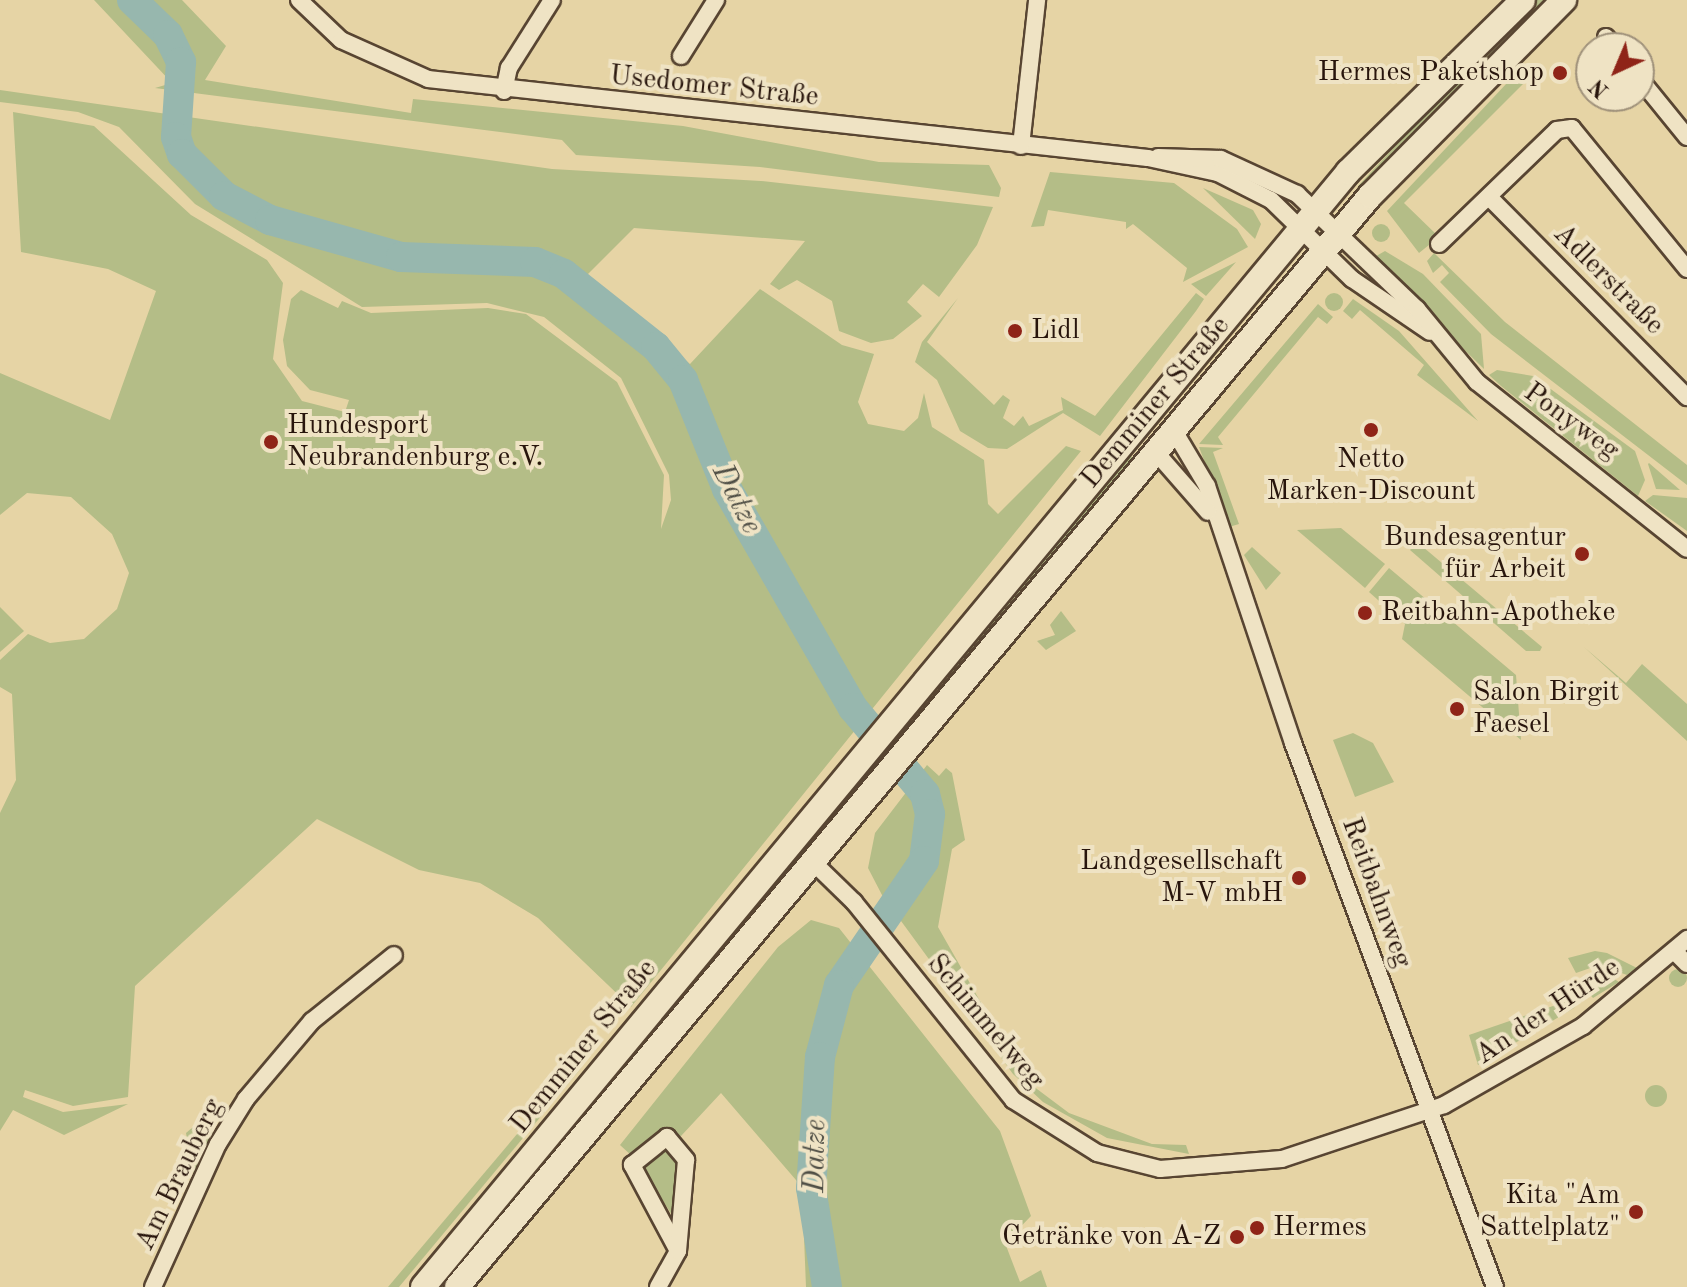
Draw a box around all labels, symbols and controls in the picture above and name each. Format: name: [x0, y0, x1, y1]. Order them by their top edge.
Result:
north arrow: [1575, 32, 1655, 112]
place label: Hermes Paketshop: [1318, 56, 1544, 90]
street label: Usedomer Straße: [608, 59, 820, 115]
marker: Hermes Paketshop: [1551, 64, 1569, 82]
text: N: [1586, 74, 1613, 102]
street label: Adlerstraße: [1546, 218, 1670, 342]
street label: Demminer Straße: [1074, 310, 1238, 496]
place label: Lidl: [1031, 314, 1079, 348]
marker: Lidl: [1006, 322, 1024, 340]
street label: Ponyweg: [1517, 376, 1625, 468]
place label: Hundesport Neubrandenburg e.V.: [287, 409, 543, 475]
marker: Netto Marken-Discount: [1362, 421, 1380, 439]
marker: Hundesport Neubrandenburg e.V.: [262, 433, 280, 451]
place label: Netto Marken-Discount: [1266, 443, 1476, 509]
water label: Datze: [703, 458, 769, 540]
place label: Bundesagentur für Arbeit: [1384, 521, 1566, 587]
marker: Bundesagentur für Arbeit: [1573, 545, 1591, 563]
place label: Reitbahn-Apotheke: [1381, 596, 1615, 630]
marker: Reitbahn-Apotheke: [1356, 604, 1374, 622]
place label: Salon Birgit Faesel: [1473, 676, 1619, 742]
marker: Salon Birgit Faesel: [1448, 700, 1466, 718]
street label: Reitbahnweg: [1333, 813, 1419, 973]
place label: Landgesellschaft M-V mbH: [1080, 845, 1283, 911]
marker: Landgesellschaft M-V mbH: [1290, 869, 1308, 887]
street label: Schimmelweg: [919, 948, 1051, 1096]
street label: An der Hürde: [1469, 951, 1627, 1073]
street label: Demminer Straße: [504, 953, 664, 1141]
street label: Am Brauberg: [129, 1094, 231, 1256]
water label: Datze: [797, 1119, 835, 1193]
place label: Kita "Am Sattelplatz": [1480, 1179, 1620, 1245]
marker: Kita "Am Sattelplatz": [1627, 1203, 1645, 1221]
place label: Hermes: [1273, 1211, 1367, 1245]
marker: Hermes: [1248, 1219, 1266, 1237]
place label: Getränke von A-Z: [1002, 1220, 1221, 1254]
marker: Getränke von A-Z: [1228, 1228, 1246, 1246]

